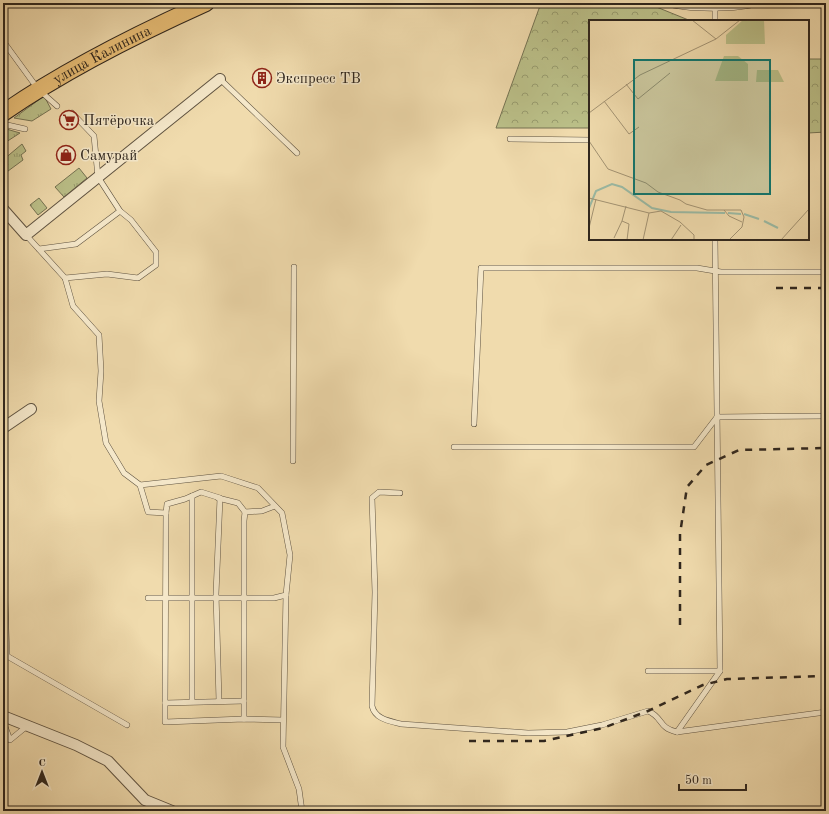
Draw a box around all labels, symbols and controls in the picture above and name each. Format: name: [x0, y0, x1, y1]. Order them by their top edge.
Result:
inset map: [589, 20, 809, 240]
street label: улица Калинина: [51, 23, 154, 88]
building icon: Экспресс ТВ: [251, 67, 273, 89]
place label: Экспресс ТВ: [276, 72, 361, 87]
supermarket icon: Пятёрочка: [58, 109, 80, 131]
place label: Пятёрочка: [83, 114, 155, 129]
shop icon: Самурай: [55, 144, 77, 166]
place label: Самурай: [80, 149, 137, 164]
north arrow: [22, 752, 62, 792]
text: С: [38, 758, 46, 769]
scale bar: [679, 766, 746, 792]
text: 50 m: [685, 774, 712, 787]

